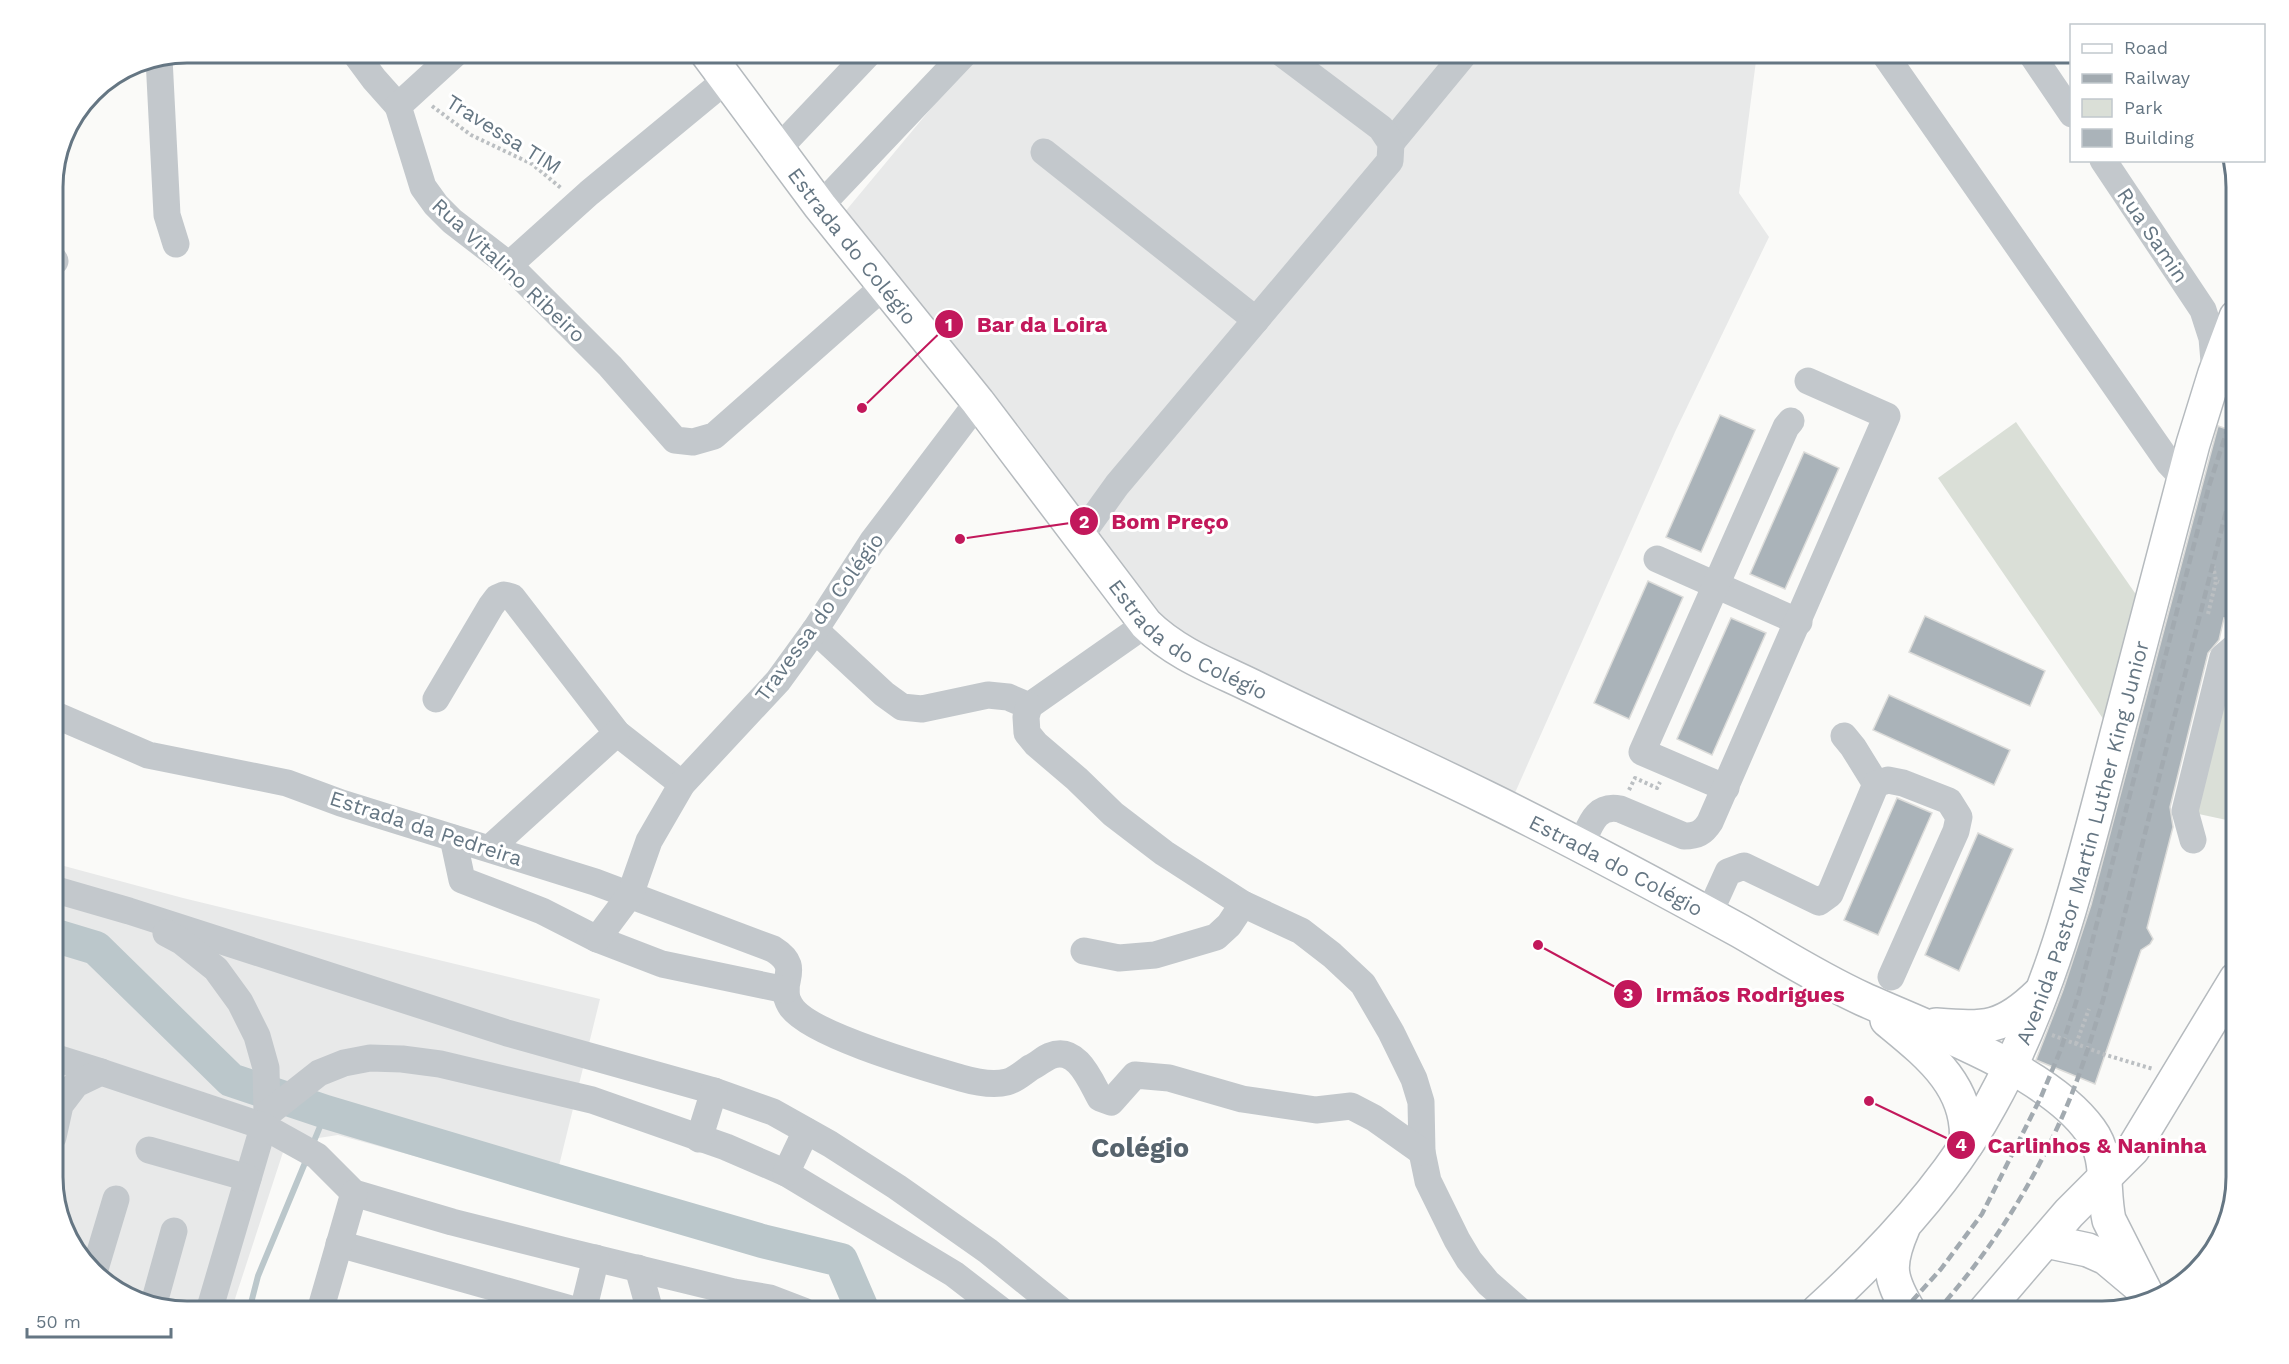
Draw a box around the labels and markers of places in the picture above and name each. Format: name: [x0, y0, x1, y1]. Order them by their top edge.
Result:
callout: Bar da Loira: [934, 304, 1120, 344]
callout: Bom Preço: [1069, 501, 1241, 541]
callout: Irmãos Rodrigues: [1613, 974, 1857, 1014]
callout: Carlinhos & Naninha: [1946, 1125, 2219, 1165]

